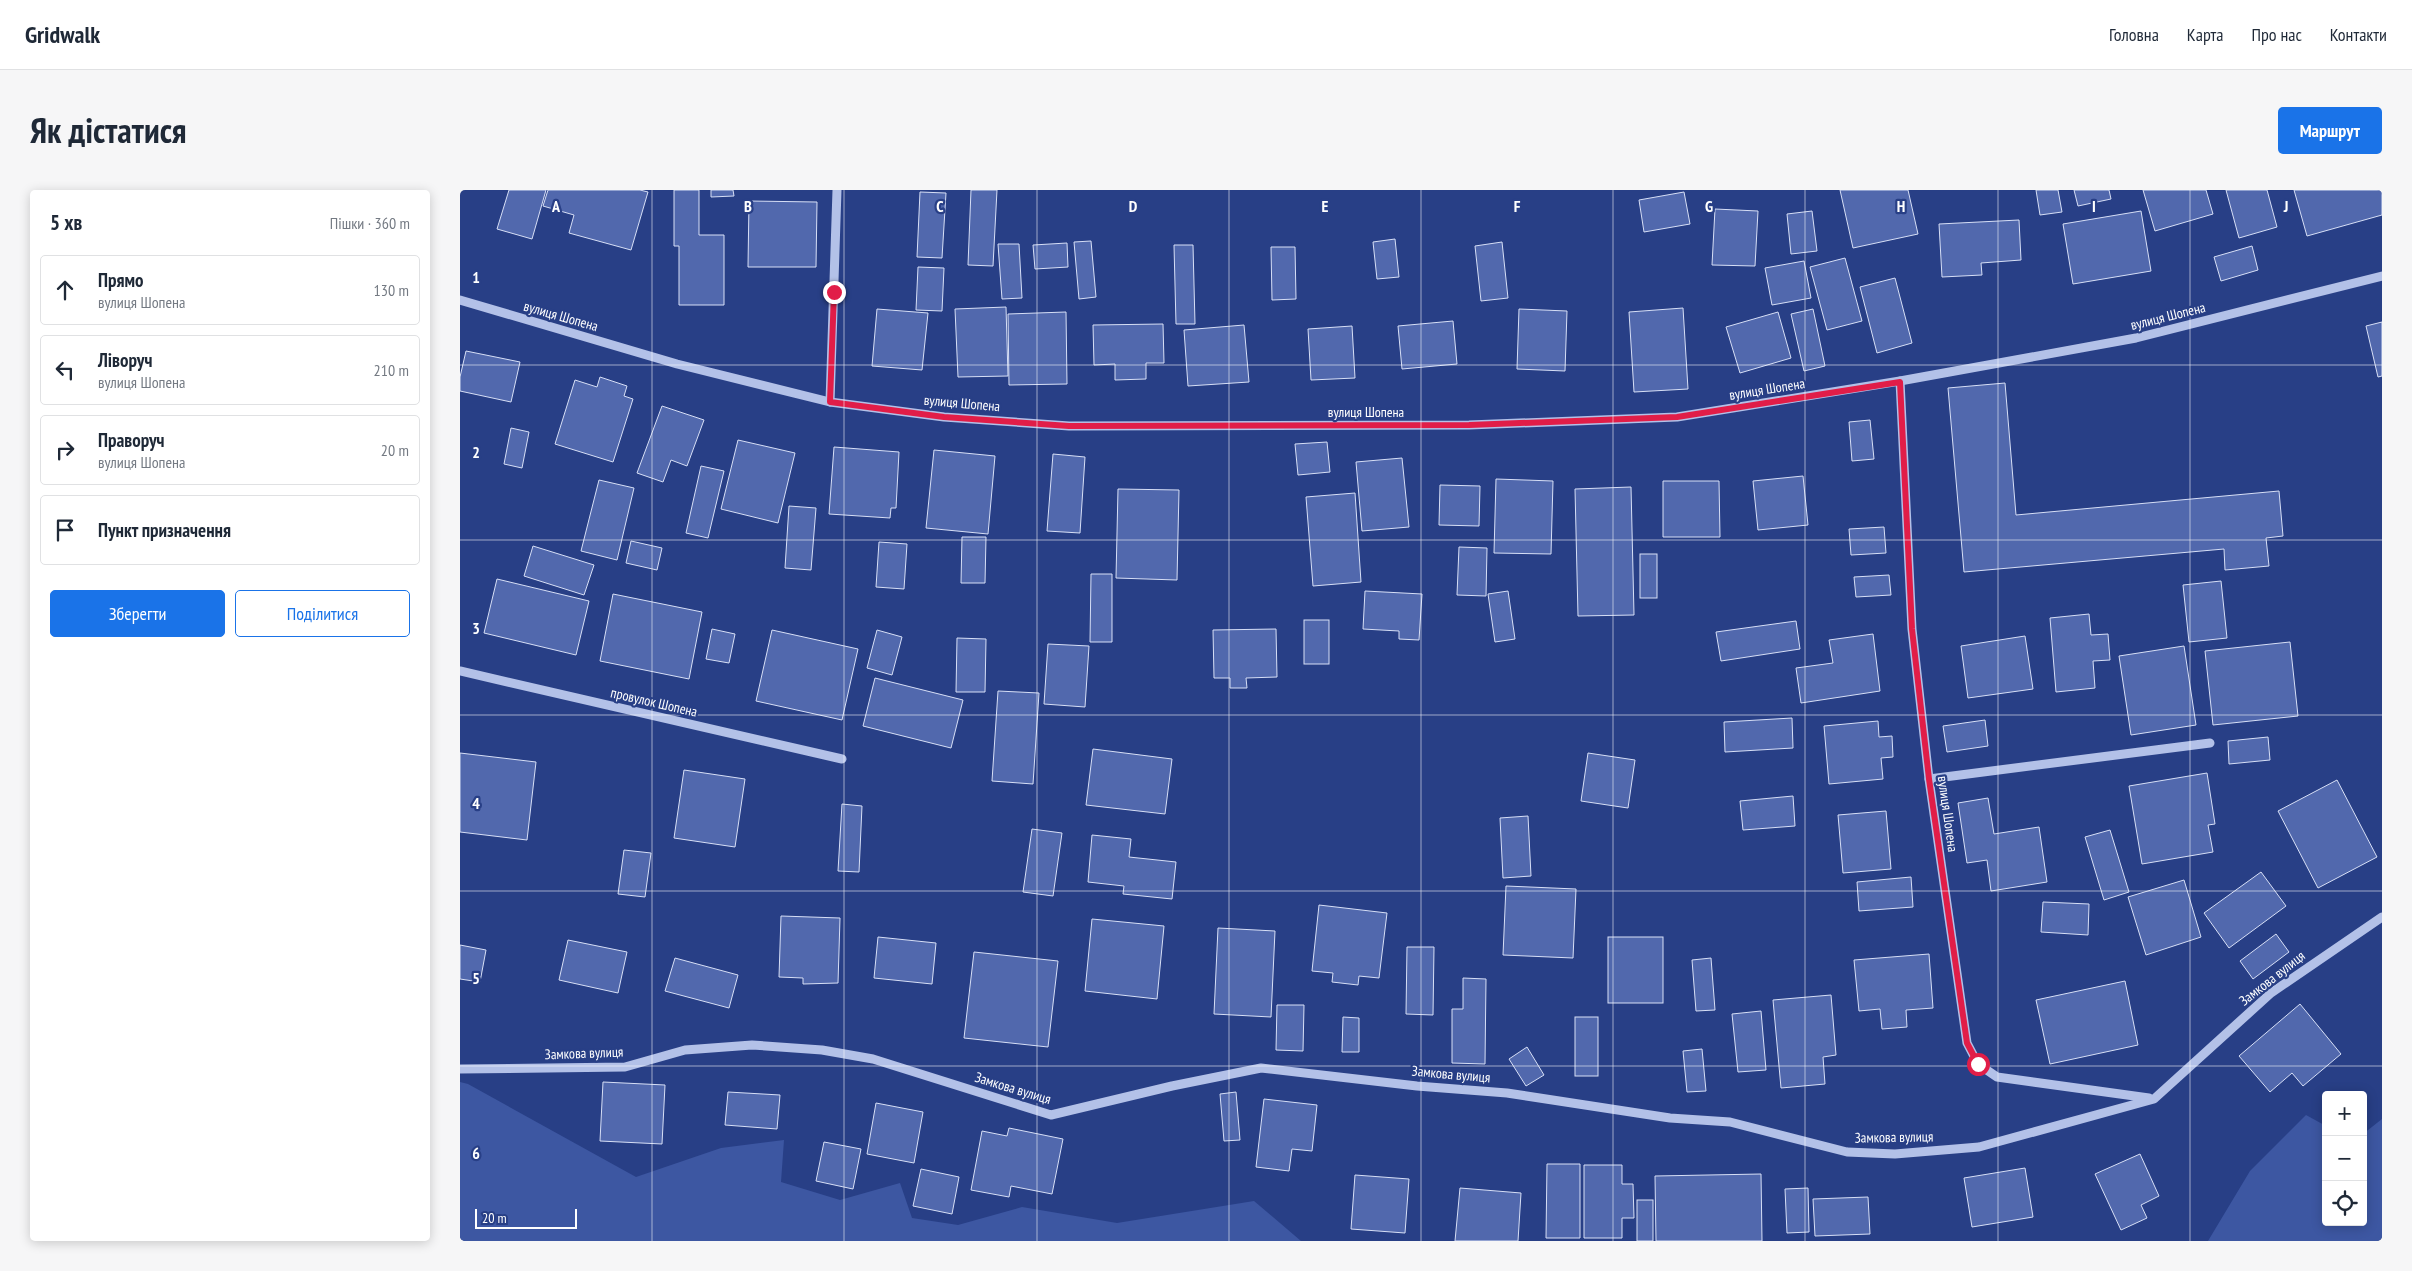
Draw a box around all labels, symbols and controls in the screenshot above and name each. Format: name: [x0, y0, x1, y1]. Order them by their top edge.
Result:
text: Gridwalk: [25, 19, 100, 50]
text: Головна: [2109, 23, 2159, 46]
text: Карта: [2187, 23, 2224, 46]
text: Про нас: [2252, 23, 2302, 46]
text: Контакти: [2330, 23, 2387, 46]
text: Як дістатися: [30, 107, 186, 153]
button: Маршрут: [2278, 107, 2382, 154]
text: A: [551, 196, 561, 216]
text: B: [744, 196, 752, 216]
text: C: [936, 196, 944, 216]
text: D: [1129, 196, 1138, 216]
text: E: [1322, 196, 1329, 216]
text: F: [1514, 196, 1521, 216]
text: G: [1705, 196, 1713, 216]
text: H: [1897, 196, 1905, 216]
text: I: [2092, 196, 2096, 216]
text: J: [2283, 196, 2288, 216]
text: 5 хв: [50, 209, 82, 236]
text: Пішки · 360 m: [330, 213, 410, 233]
text: 1: [472, 267, 480, 287]
text: Прямо: [98, 268, 143, 292]
icon: ahead: [51, 276, 79, 304]
text: 130 m: [374, 280, 409, 300]
route end: [823, 281, 846, 304]
text: вулиця Шопена: [98, 292, 185, 312]
street label: вулиця Шопена: [522, 297, 600, 335]
street label: вулиця Шопена: [2129, 298, 2207, 334]
text: Ліворуч: [98, 348, 152, 372]
icon: left: [51, 356, 79, 384]
text: 210 m: [374, 360, 409, 380]
text: вулиця Шопена: [98, 372, 185, 392]
street label: вулиця Шопена: [1728, 374, 1806, 404]
street label: вулиця Шопена: [923, 391, 1001, 415]
street label: вулиця Шопена: [1328, 403, 1404, 421]
text: Праворуч: [98, 428, 165, 452]
icon: right: [51, 436, 79, 464]
text: 20 m: [381, 440, 409, 460]
text: 2: [472, 442, 480, 462]
text: вулиця Шопена: [98, 452, 185, 472]
icon: arrive: [51, 516, 79, 544]
text: Пункт призначення: [98, 518, 231, 542]
button: Зберегти: [50, 590, 225, 637]
button: Поділитися: [235, 590, 410, 637]
text: 3: [472, 618, 480, 638]
street label: провулок Шопена: [609, 683, 699, 721]
street label: вулиця Шопена: [1934, 775, 1962, 853]
text: 4: [472, 793, 480, 813]
street label: Замкова вулиця: [2235, 947, 2309, 1009]
text: 5: [472, 968, 480, 988]
street label: Замкова вулиця: [544, 1043, 624, 1063]
route start: [1967, 1053, 1990, 1076]
street label: Замкова вулиця: [1411, 1062, 1491, 1086]
street label: Замкова вулиця: [973, 1068, 1053, 1108]
map controls: [2322, 1091, 2367, 1226]
button: +: [2322, 1091, 2367, 1136]
street label: Замкова вулиця: [1854, 1127, 1934, 1147]
button: −: [2322, 1136, 2367, 1181]
text: 6: [472, 1143, 480, 1163]
button: locate: [2322, 1181, 2367, 1226]
scale bar: [475, 1206, 578, 1229]
text: 20 m: [482, 1209, 507, 1227]

